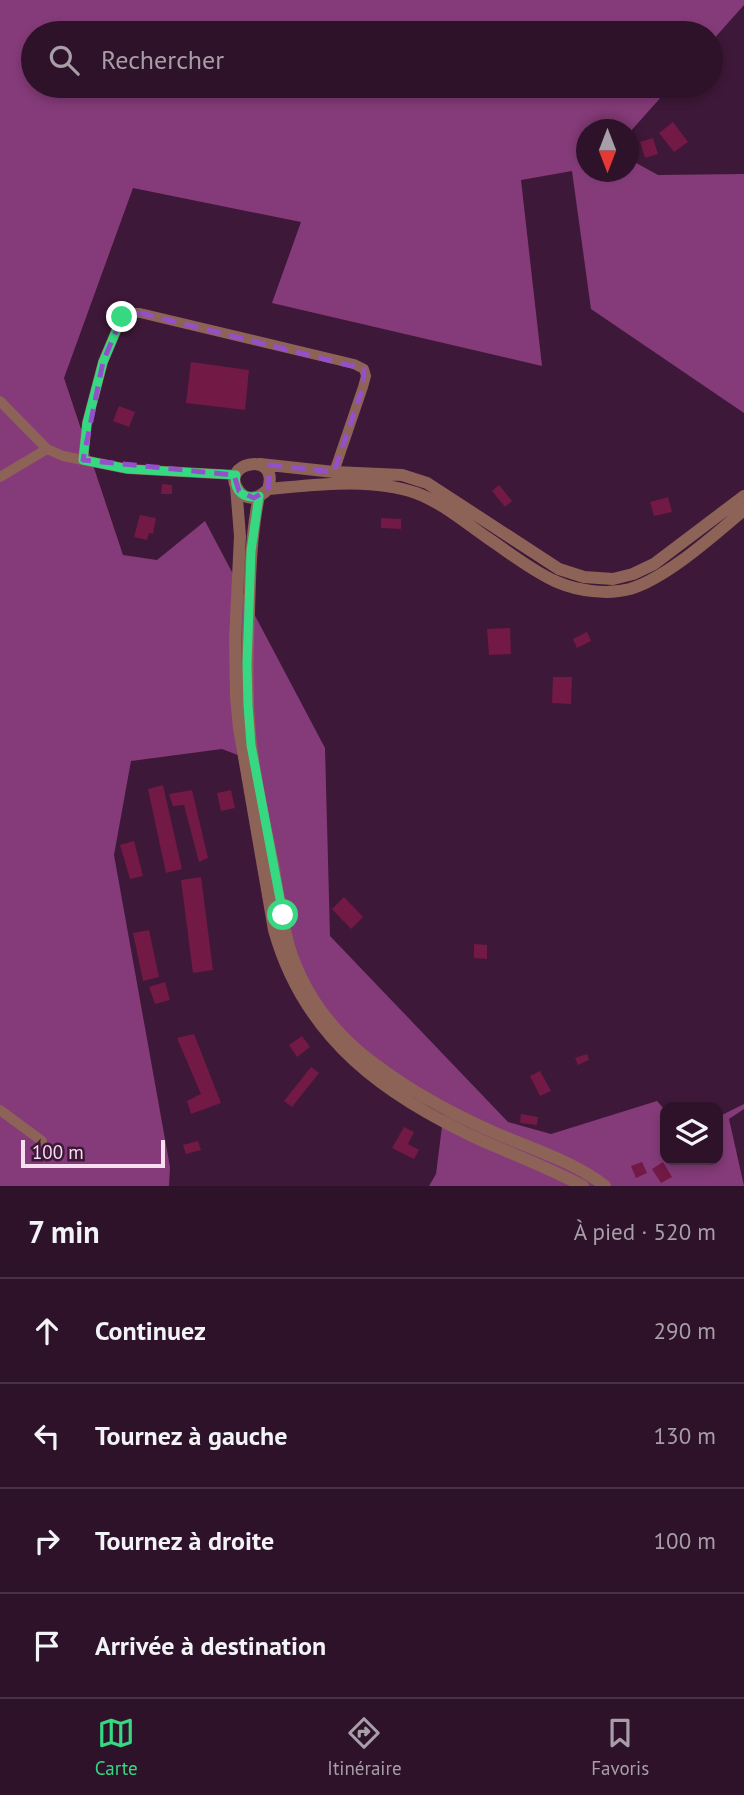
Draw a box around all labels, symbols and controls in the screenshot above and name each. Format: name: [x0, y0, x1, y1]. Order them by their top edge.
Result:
search box: [21, 21, 723, 98]
icon: search: [45, 41, 83, 79]
text: Rechercher: [101, 43, 224, 76]
north arrow: [576, 119, 639, 182]
route end: [106, 301, 137, 332]
route start: [267, 899, 298, 930]
map controls: [660, 1102, 723, 1165]
button: layers: [660, 1102, 723, 1165]
scale bar: [21, 1137, 164, 1169]
text: 100 m: [32, 1140, 84, 1164]
text: 7 min: [28, 1212, 100, 1251]
text: À pied · 520 m: [574, 1217, 716, 1246]
icon: ahead: [28, 1312, 66, 1350]
text: Continuez: [95, 1314, 206, 1347]
text: 290 m: [654, 1316, 716, 1345]
icon: left: [28, 1417, 66, 1455]
text: Tournez à gauche: [95, 1419, 287, 1452]
text: 130 m: [654, 1421, 716, 1450]
icon: right: [28, 1522, 66, 1560]
text: Tournez à droite: [95, 1524, 274, 1557]
text: 100 m: [654, 1526, 716, 1555]
icon: arrive: [28, 1627, 66, 1665]
text: Arrivée à destination: [95, 1629, 326, 1662]
tab: Carte: [95, 1714, 138, 1780]
tab: Itinéraire: [327, 1714, 402, 1780]
tab: Favoris: [591, 1714, 649, 1780]

